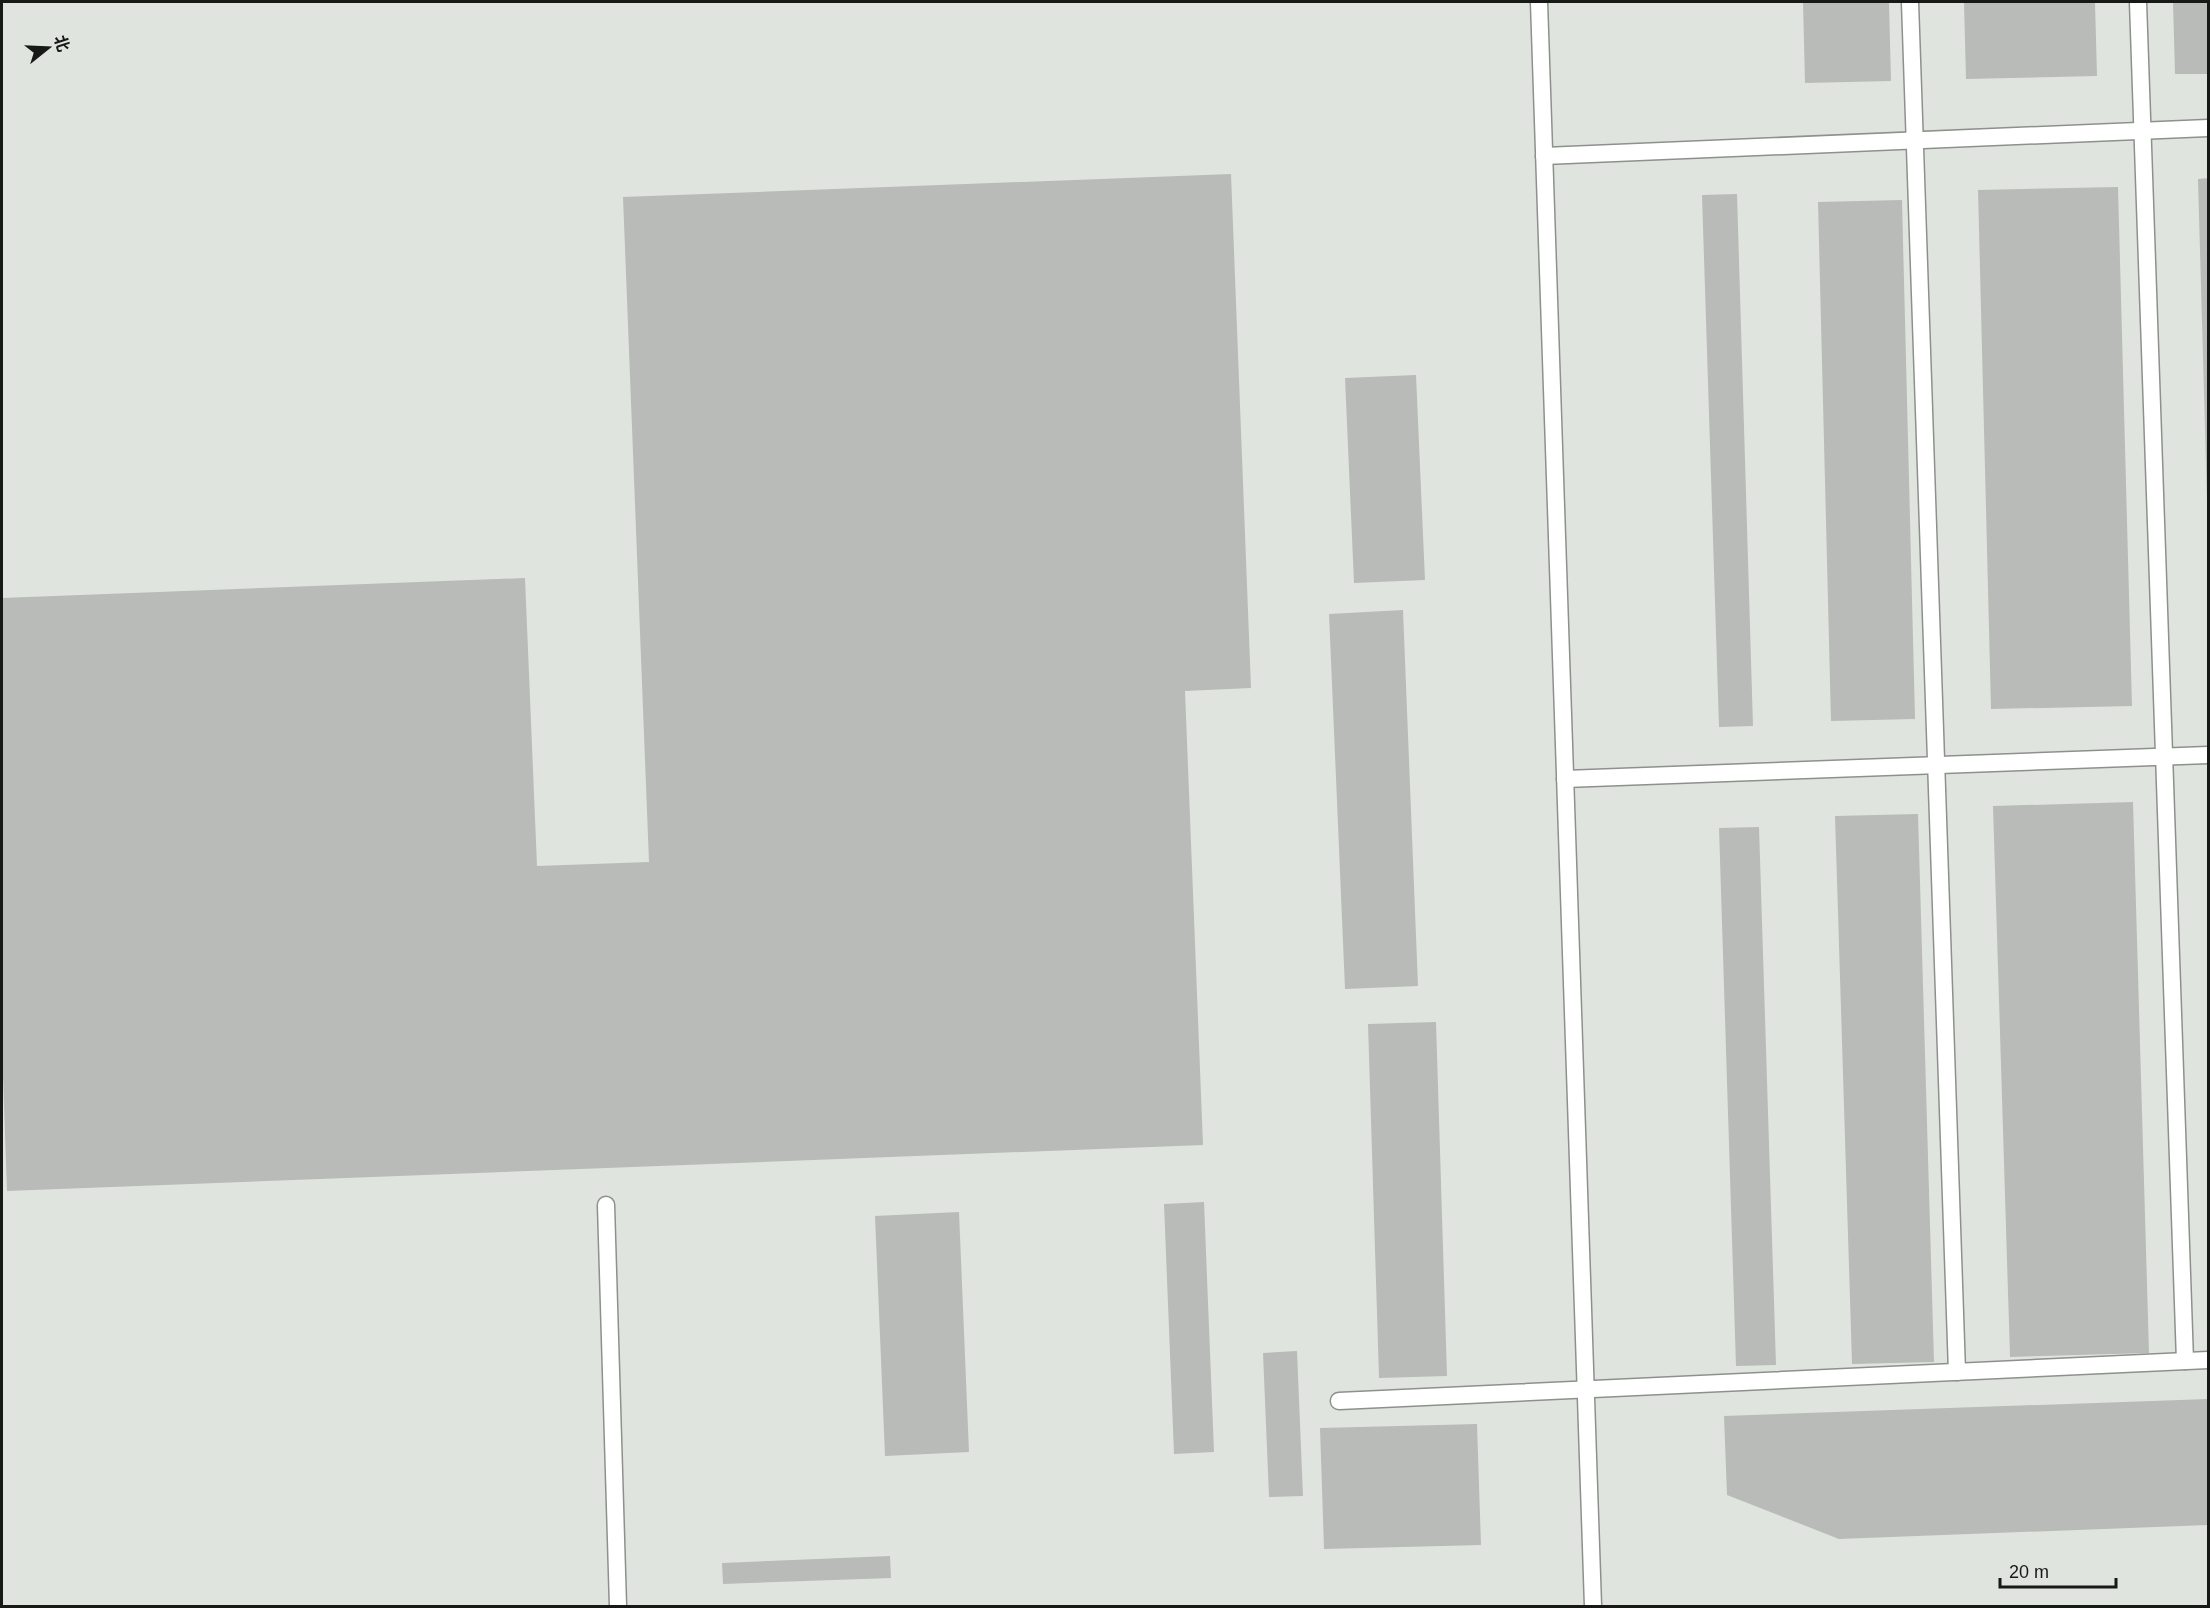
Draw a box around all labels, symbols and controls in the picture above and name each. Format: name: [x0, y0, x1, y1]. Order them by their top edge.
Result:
north arrow: [18, 18, 78, 78]
text: 北: [51, 33, 72, 54]
scale bar: [2000, 1551, 2116, 1589]
text: 20 m: [2009, 1562, 2049, 1582]

